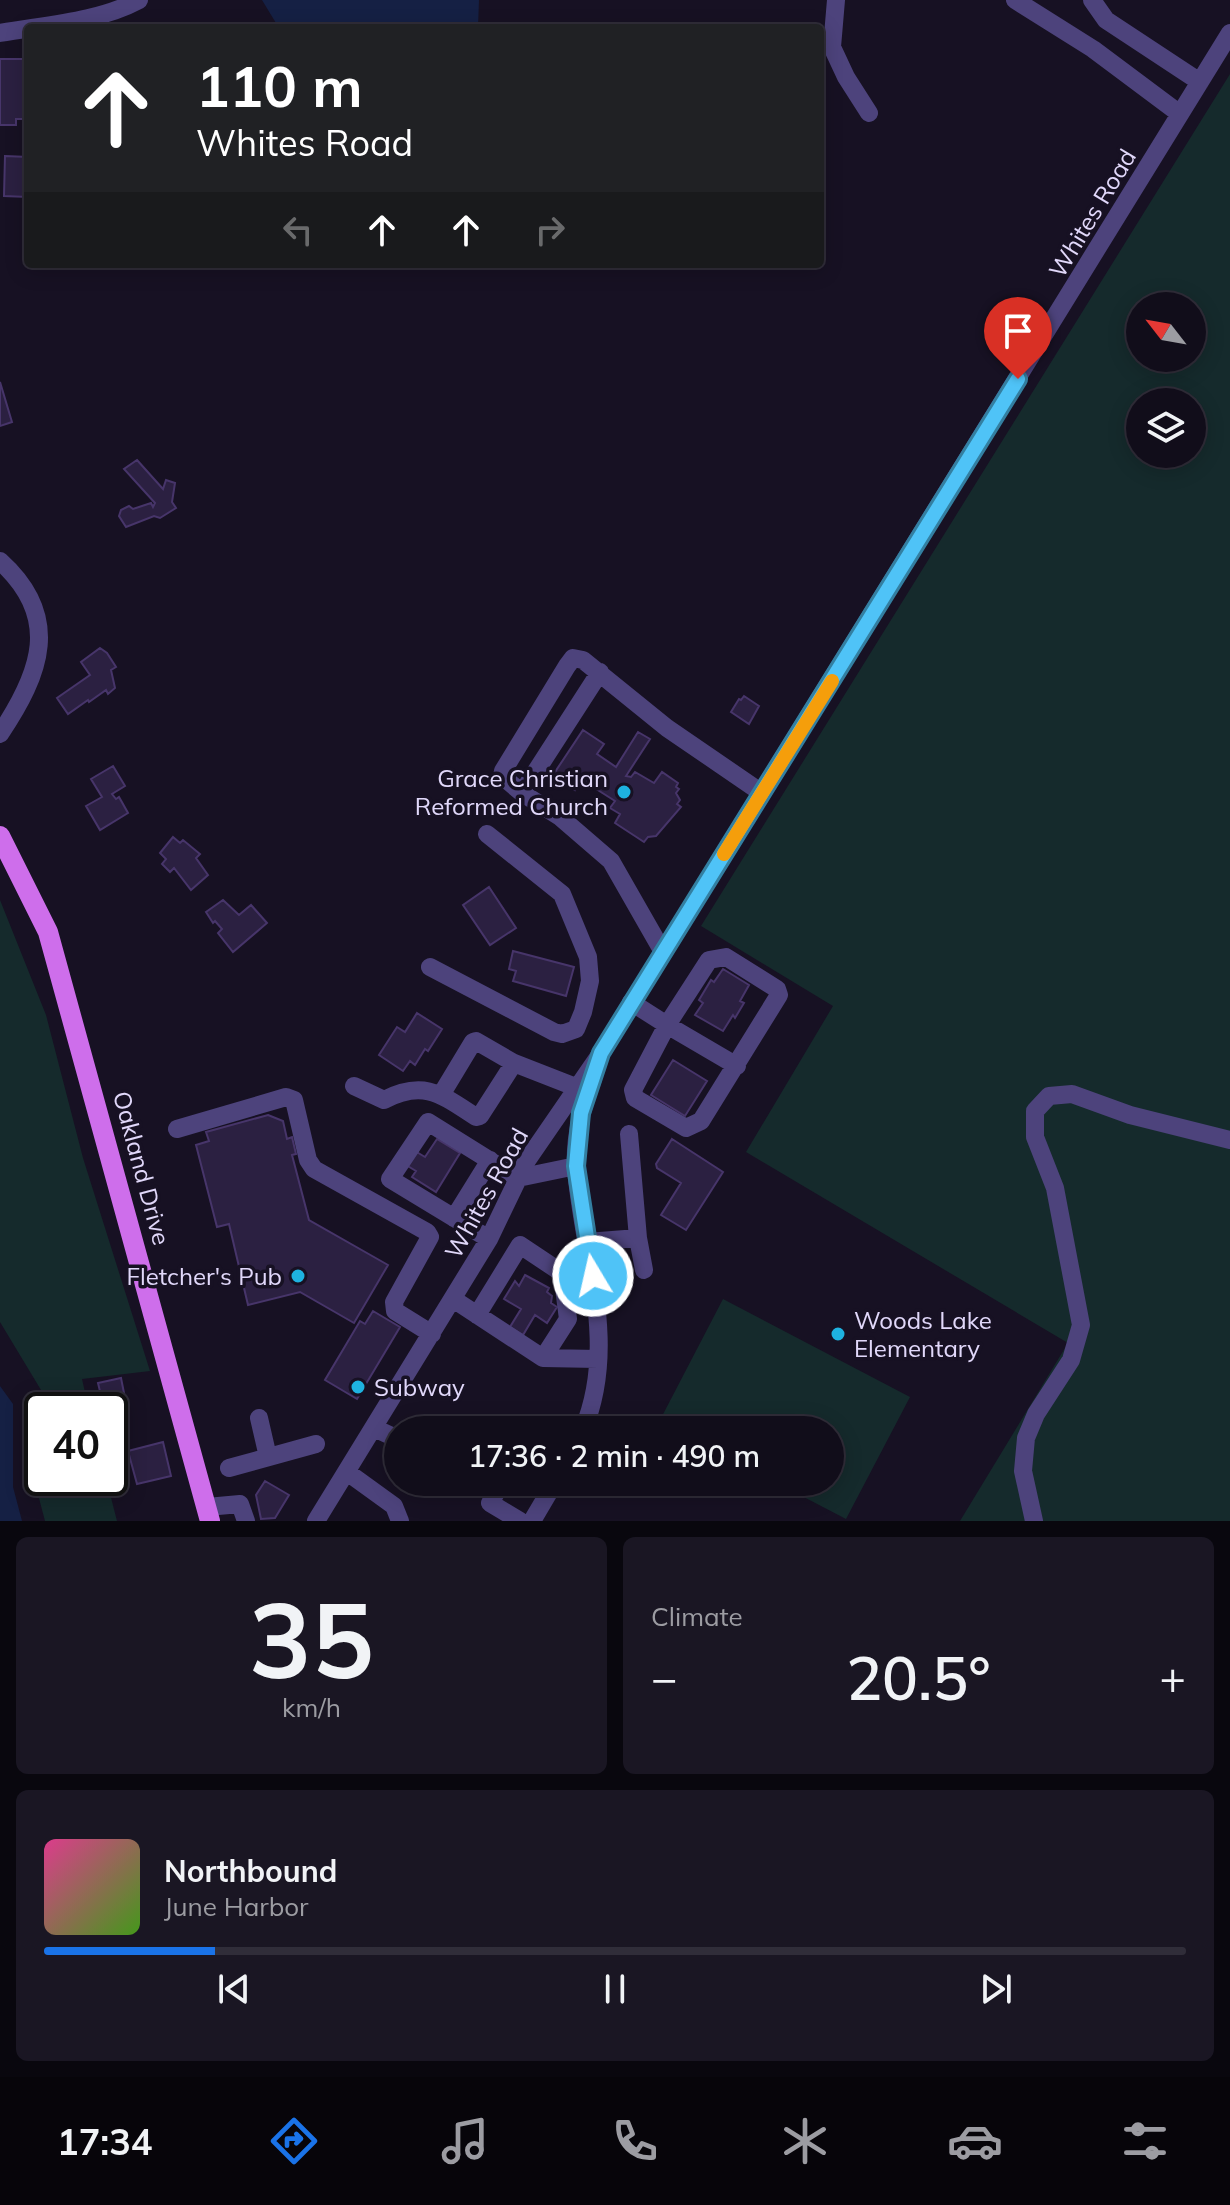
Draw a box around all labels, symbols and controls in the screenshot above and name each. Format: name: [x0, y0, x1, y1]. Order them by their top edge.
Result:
text: 110 m: [196, 51, 363, 121]
icon: ahead: [64, 56, 168, 160]
text: Whites Road: [196, 120, 413, 165]
street label: Whites Road: [1042, 143, 1142, 283]
icon: left: [276, 208, 320, 252]
icon: ahead: [360, 208, 404, 252]
icon: ahead: [444, 208, 488, 252]
icon: right: [528, 208, 572, 252]
north arrow: [1126, 292, 1206, 372]
map controls: [1126, 292, 1206, 468]
pin: [984, 297, 1052, 379]
icon: arrive: [996, 309, 1040, 353]
button: layers: [1126, 388, 1206, 468]
place label: Grace Christian Reformed Church: [415, 763, 608, 821]
marker: Grace Christian Reformed Church: [615, 783, 633, 801]
street label: Oakland Drive: [107, 1088, 177, 1248]
street label: Whites Road: [438, 1122, 534, 1264]
position arrow: [551, 1234, 635, 1318]
place label: Fletcher's Pub: [127, 1261, 282, 1291]
marker: Fletcher's Pub: [289, 1267, 307, 1285]
place label: Woods Lake Elementary: [854, 1305, 992, 1363]
marker: Woods Lake Elementary: [829, 1325, 847, 1343]
place label: Subway: [374, 1372, 465, 1402]
marker: Subway: [349, 1378, 367, 1396]
speed limit sign: 40: [24, 1392, 128, 1496]
text: 17:36 · 2 min · 490 m: [468, 1437, 760, 1475]
text: 35: [249, 1573, 374, 1704]
text: Climate: [651, 1600, 743, 1633]
text: 20.5°: [846, 1640, 991, 1715]
text: −: [651, 1650, 677, 1705]
text: +: [1160, 1650, 1186, 1705]
text: km/h: [282, 1691, 341, 1724]
text: Northbound: [164, 1852, 337, 1890]
text: June Harbor: [164, 1890, 309, 1923]
icon: previous: [212, 1967, 256, 2011]
icon: pause: [593, 1967, 637, 2011]
icon: next: [974, 1967, 1018, 2011]
icon: directions: [266, 2113, 322, 2169]
icon: music: [437, 2113, 493, 2169]
icon: phone: [607, 2113, 663, 2169]
icon: climate: [777, 2113, 833, 2169]
icon: car: [947, 2113, 1003, 2169]
icon: filters: [1117, 2113, 1173, 2169]
text: 17:34: [57, 2119, 152, 2164]

